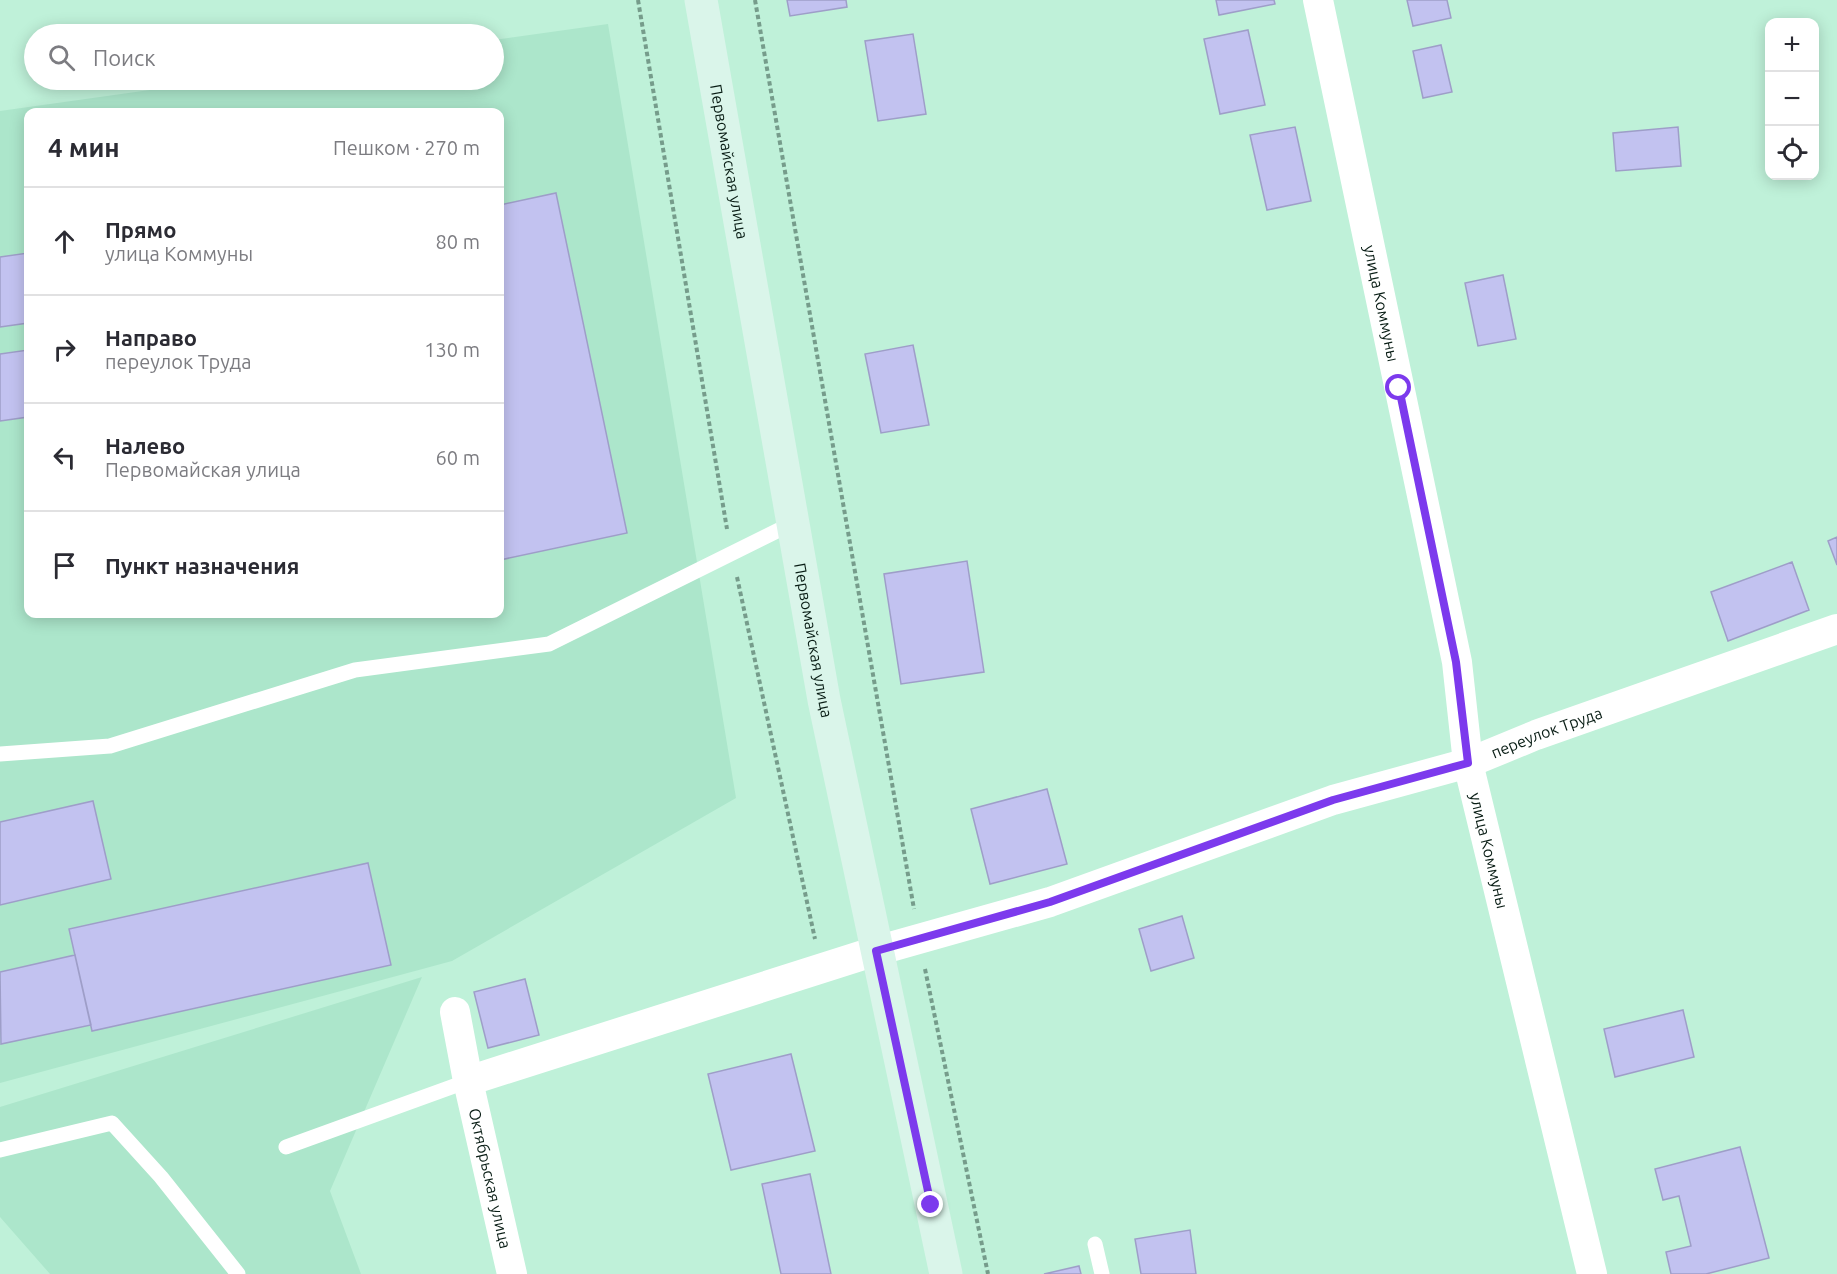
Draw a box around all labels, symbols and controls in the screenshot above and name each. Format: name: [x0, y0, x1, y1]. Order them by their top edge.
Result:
map controls: [1765, 18, 1819, 180]
button: +: [1765, 18, 1819, 72]
search box: [24, 24, 504, 90]
icon: search: [45, 41, 78, 74]
text: Поиск: [93, 45, 156, 70]
button: −: [1765, 72, 1819, 126]
street label: Первомайская улица: [707, 83, 752, 240]
button: locate: [1765, 126, 1819, 180]
text: 4 мин: [48, 133, 120, 162]
text: Пешком · 270 m: [333, 136, 480, 159]
text: Прямо: [105, 217, 176, 242]
icon: ahead: [48, 225, 81, 258]
text: 80 m: [436, 230, 480, 253]
text: улица Коммуны: [105, 242, 253, 265]
street label: улица Коммуны: [1361, 243, 1403, 363]
text: Направо: [105, 325, 197, 350]
icon: right: [48, 333, 81, 366]
text: 130 m: [424, 338, 480, 361]
text: переулок Труда: [105, 350, 251, 373]
route start: [1385, 374, 1411, 400]
text: Налево: [105, 433, 185, 458]
icon: left: [48, 441, 81, 474]
text: 60 m: [436, 446, 480, 469]
text: Первомайская улица: [105, 458, 301, 481]
icon: arrive: [48, 549, 81, 582]
text: Пункт назначения: [105, 553, 299, 578]
street label: Первомайская улица: [791, 561, 836, 719]
street label: переулок Труда: [1488, 703, 1604, 762]
street label: улица Коммуны: [1466, 791, 1512, 910]
street label: Октябрьская улица: [465, 1106, 515, 1250]
route end: [917, 1191, 943, 1217]

